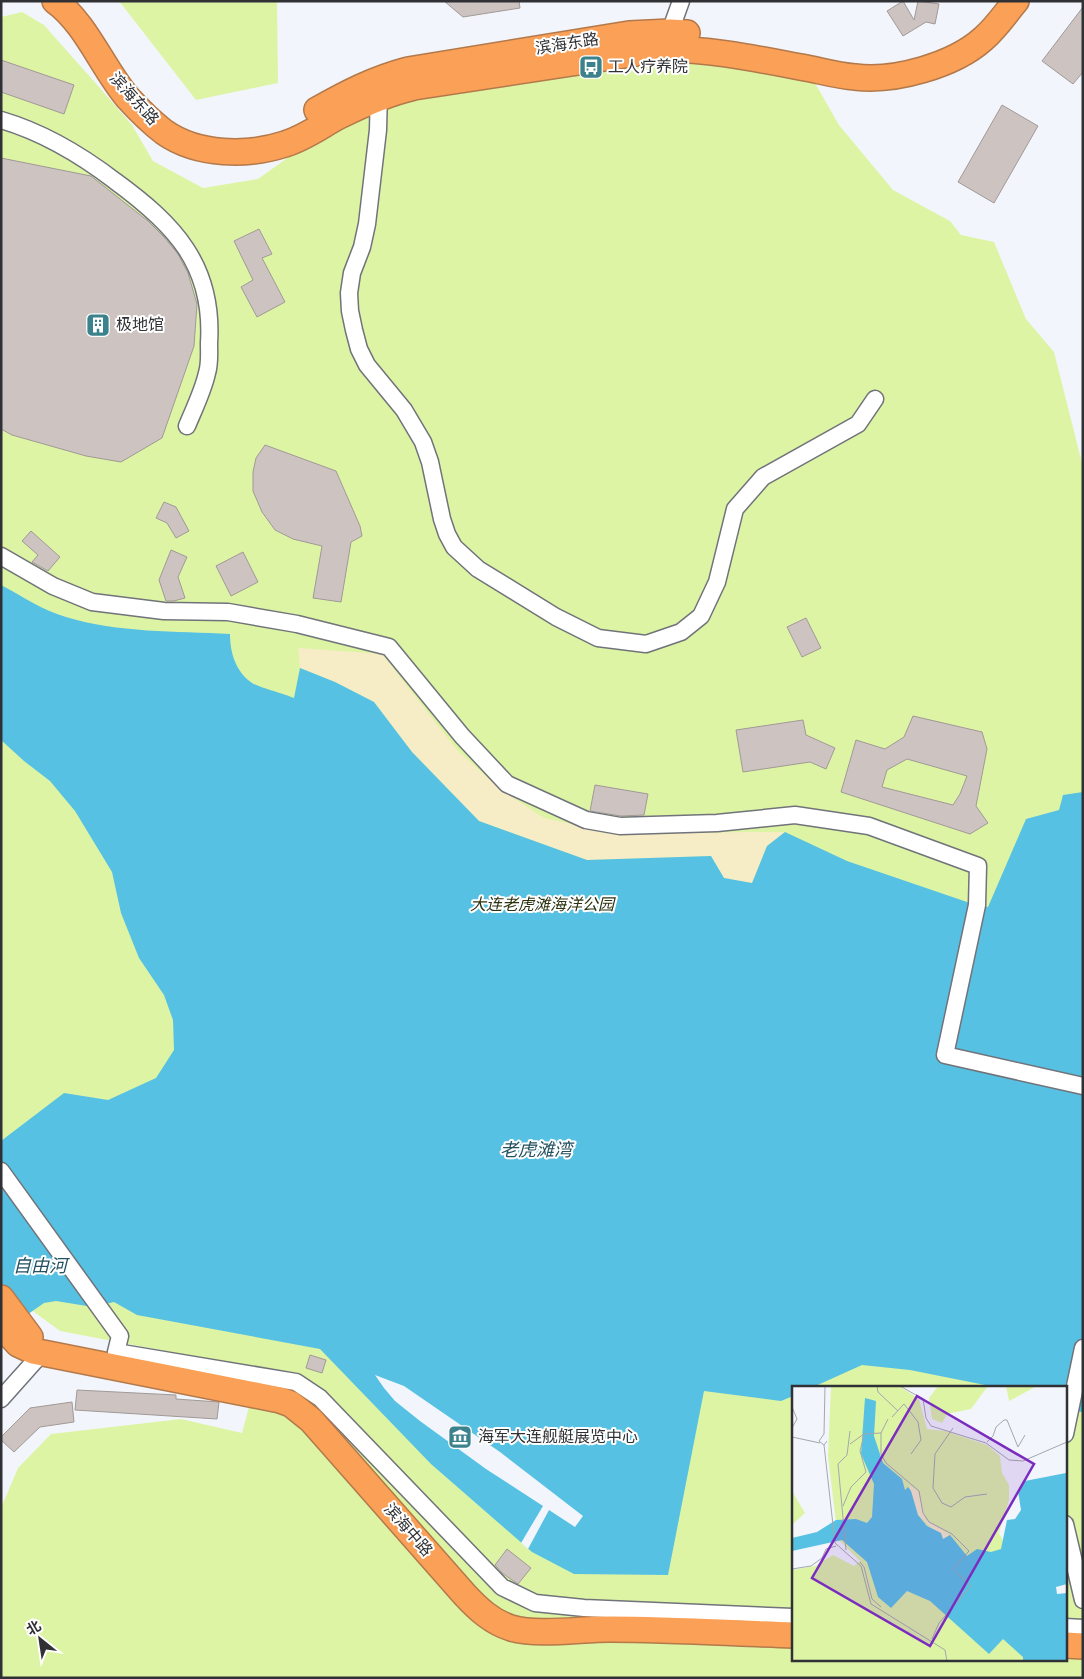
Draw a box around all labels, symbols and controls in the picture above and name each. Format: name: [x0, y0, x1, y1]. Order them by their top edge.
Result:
street label: 滨海东路: [534, 27, 600, 61]
bus stop icon: 工人疗养院: [578, 54, 604, 80]
place label: 工人疗养院: [608, 55, 688, 79]
street label: 滨海东路: [104, 67, 164, 131]
building icon: 极地馆: [85, 312, 111, 338]
place label: 极地馆: [116, 313, 164, 337]
park label: 大连老虎滩海洋公园: [470, 893, 616, 917]
water label: 老虎滩湾: [500, 1137, 575, 1164]
water label: 自由河: [13, 1253, 70, 1280]
inset map: [792, 1386, 1066, 1662]
museum icon: 海军大连舰艇展览中心: [447, 1424, 473, 1450]
place label: 海军大连舰艇展览中心: [478, 1425, 638, 1449]
street label: 滨海中路: [378, 1498, 438, 1562]
north arrow: [15, 1614, 65, 1664]
text: 北: [22, 1616, 45, 1641]

